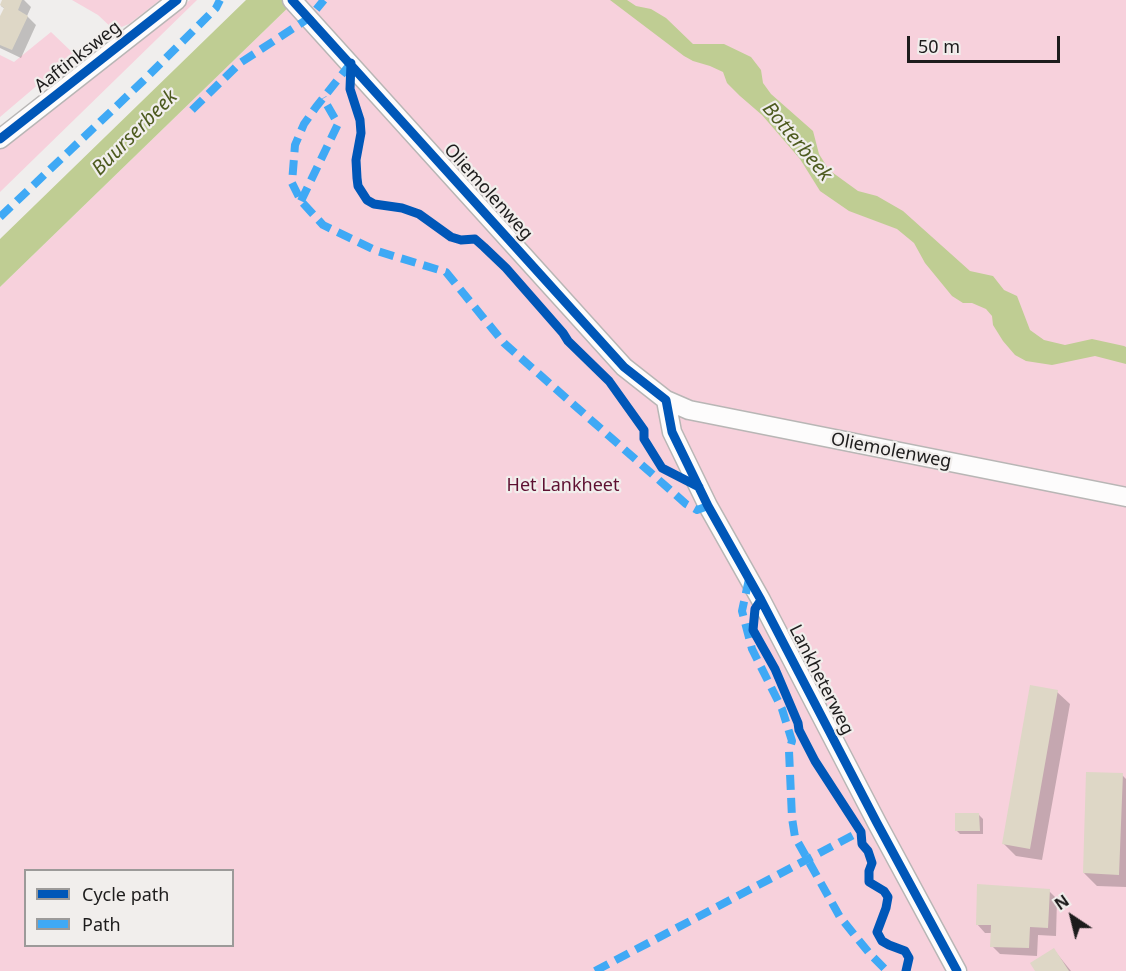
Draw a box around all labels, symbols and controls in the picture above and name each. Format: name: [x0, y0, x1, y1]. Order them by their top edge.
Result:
street label: Aaftinksweg: [31, 17, 125, 97]
scale bar: [910, 24, 1063, 62]
text: 50 m: [918, 34, 960, 58]
water label: Buurserbeek: [87, 85, 183, 181]
water label: Botterbeek: [757, 98, 837, 186]
street label: Oliemolenweg: [439, 139, 537, 245]
street label: Oliemolenweg: [829, 429, 953, 473]
park label: Het Lankheet: [507, 475, 619, 497]
street label: Lankheterweg: [784, 621, 858, 739]
legend: [24, 869, 234, 947]
text: Cycle path: [82, 882, 169, 906]
north arrow: [1042, 887, 1102, 947]
text: N: [1050, 890, 1073, 915]
text: Path: [82, 912, 121, 936]

